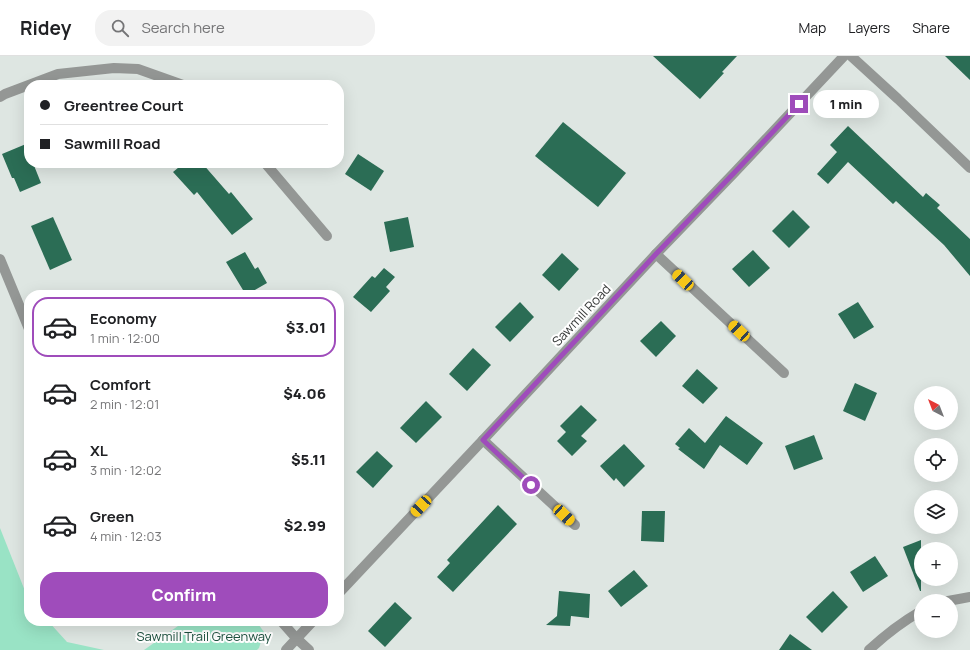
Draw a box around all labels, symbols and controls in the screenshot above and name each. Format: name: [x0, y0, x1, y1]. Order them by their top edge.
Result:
search box: [95, 10, 375, 46]
text: Ridey: [20, 15, 71, 41]
icon: search: [109, 17, 131, 39]
text: Search here: [141, 17, 225, 38]
text: Map: [798, 18, 826, 37]
text: Layers: [848, 18, 890, 37]
text: Share: [912, 18, 950, 37]
callout: 1 min: [813, 90, 879, 118]
text: Greentree Court: [64, 95, 184, 116]
route end: [790, 95, 808, 113]
text: 1 min: [830, 95, 862, 113]
text: Sawmill Road: [64, 133, 160, 154]
car: [670, 267, 696, 293]
street label: Sawmill Road: [548, 280, 614, 350]
text: Economy: [90, 308, 157, 329]
icon: car: [42, 309, 78, 345]
text: $3.01: [286, 317, 326, 338]
car: [726, 318, 752, 344]
text: 1 min · 12:00: [90, 329, 160, 347]
text: Comfort: [90, 374, 151, 395]
icon: car: [42, 375, 78, 411]
text: $4.06: [283, 383, 326, 404]
north arrow: [914, 386, 958, 430]
map controls: [914, 386, 958, 638]
text: 2 min · 12:01: [90, 395, 159, 413]
button: locate: [914, 438, 958, 482]
text: XL: [90, 440, 108, 461]
icon: car: [42, 441, 78, 477]
text: $5.11: [291, 449, 326, 470]
text: 3 min · 12:02: [90, 461, 161, 479]
route start: [522, 476, 540, 494]
button: layers: [914, 490, 958, 534]
car: [408, 493, 434, 519]
car: [551, 502, 577, 528]
text: Green: [90, 506, 134, 527]
icon: car: [42, 507, 78, 543]
text: $2.99: [284, 515, 326, 536]
text: 4 min · 12:03: [90, 527, 162, 545]
button: +: [914, 542, 958, 586]
button: Confirm: [40, 572, 328, 618]
button: −: [914, 594, 958, 638]
park label: Sawmill Trail Greenway: [137, 627, 272, 645]

